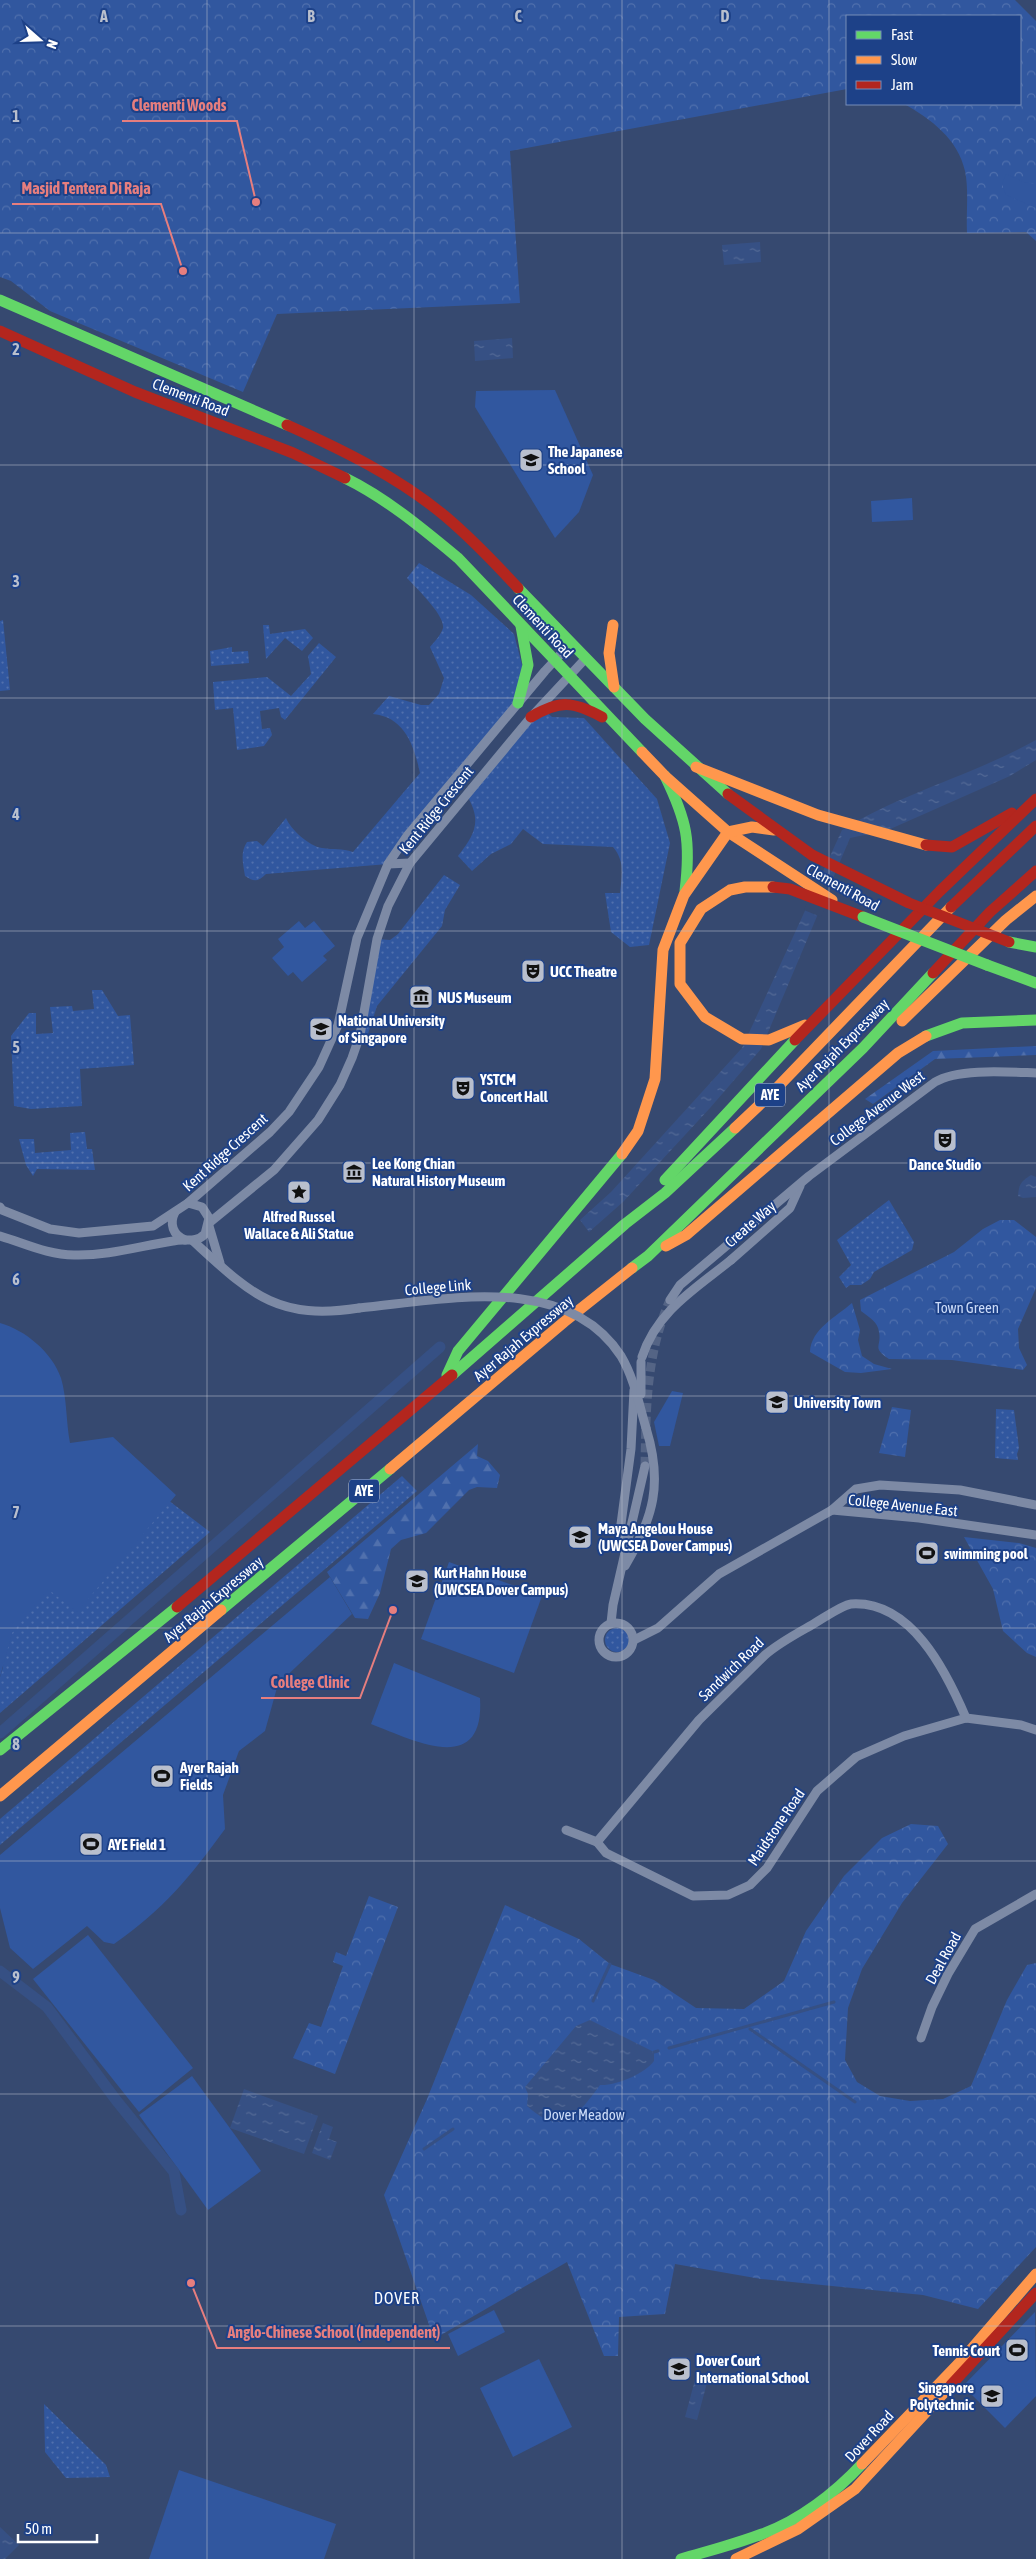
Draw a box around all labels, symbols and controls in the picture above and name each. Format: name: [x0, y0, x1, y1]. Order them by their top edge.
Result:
text: A: [99, 7, 108, 25]
text: B: [307, 7, 315, 25]
text: C: [514, 7, 522, 25]
text: D: [721, 7, 730, 25]
north arrow: [15, 15, 65, 65]
legend: [846, 15, 1021, 105]
text: Fast: [891, 26, 913, 43]
text: N: [43, 38, 61, 51]
text: Slow: [891, 51, 917, 68]
text: Jam: [891, 76, 914, 93]
callout: Clementi Woods: [122, 90, 237, 121]
text: Clementi Woods: [132, 96, 227, 114]
text: 1: [12, 107, 20, 125]
callout: Masjid Tentera Di Raja: [12, 173, 161, 204]
text: Masjid Tentera Di Raja: [21, 179, 151, 197]
text: 2: [12, 340, 20, 358]
street label: Clementi Road: [150, 375, 232, 419]
place label: The Japanese School: [548, 443, 623, 477]
school or university icon: The Japanese School: [518, 447, 544, 473]
text: 3: [12, 572, 20, 590]
street label: Clementi Road: [509, 591, 577, 661]
street label: Kent Ridge Crescent: [395, 763, 477, 857]
text: 4: [11, 805, 20, 823]
street label: Clementi Road: [804, 860, 882, 914]
theatre icon: UCC Theatre: [520, 958, 546, 984]
place label: UCC Theatre: [550, 963, 617, 980]
museum icon: NUS Museum: [408, 984, 434, 1010]
place label: NUS Museum: [438, 989, 512, 1006]
street label: Ayer Rajah Expressway: [792, 995, 892, 1095]
place label: National University of Singapore: [338, 1012, 446, 1046]
school or university icon: National University of Singapore: [308, 1016, 334, 1042]
text: 5: [12, 1038, 20, 1056]
street label: College Avenue West: [826, 1067, 928, 1149]
place label: YSTCM Concert Hall: [479, 1071, 549, 1105]
theatre icon: YSTCM Concert Hall: [450, 1075, 476, 1101]
road number: AYE: [755, 1084, 785, 1106]
street label: Kent Ridge Crescent: [179, 1110, 271, 1194]
theatre icon: Dance Studio: [932, 1127, 958, 1153]
place label: Lee Kong Chian Natural History Museum: [372, 1155, 506, 1189]
place label: Dance Studio: [909, 1156, 981, 1173]
museum icon: Lee Kong Chian Natural History Museum: [341, 1159, 367, 1185]
place icon: Alfred Russel Wallace & Ali Statue: [286, 1179, 312, 1205]
street label: Create Way: [721, 1197, 779, 1251]
place label: Alfred Russel Wallace & Ali Statue: [243, 1208, 354, 1242]
text: 6: [12, 1270, 20, 1288]
street label: College Link: [404, 1276, 472, 1298]
street label: Ayer Rajah Expressway: [470, 1292, 576, 1384]
park label: Town Green: [935, 1299, 999, 1316]
school or university icon: University Town: [764, 1389, 790, 1415]
place label: University Town: [794, 1394, 881, 1411]
road number: AYE: [349, 1480, 379, 1502]
street label: College Avenue East: [847, 1491, 959, 1519]
text: 7: [12, 1503, 20, 1521]
place label: Maya Angelou House (UWCSEA Dover Campus): [598, 1520, 732, 1554]
school or university icon: Maya Angelou House (UWCSEA Dover Campus): [567, 1524, 593, 1550]
sports icon: swimming pool: [914, 1540, 940, 1566]
place label: swimming pool: [944, 1545, 1029, 1562]
street label: Ayer Rajah Expressway: [160, 1553, 266, 1645]
place label: Kurt Hahn House (UWCSEA Dover Campus): [434, 1564, 568, 1598]
school or university icon: Kurt Hahn House (UWCSEA Dover Campus): [404, 1568, 430, 1594]
street label: Sandwich Road: [695, 1634, 767, 1704]
callout: College Clinic: [261, 1667, 360, 1698]
text: College Clinic: [271, 1673, 349, 1691]
text: 8: [12, 1735, 20, 1753]
place label: Ayer Rajah Fields: [179, 1759, 239, 1793]
sports icon: Ayer Rajah Fields: [149, 1763, 175, 1789]
street label: Maidstone Road: [744, 1785, 808, 1869]
sports icon: AYE Field 1: [78, 1831, 104, 1857]
place label: AYE Field 1: [107, 1836, 166, 1853]
street label: Deal Road: [922, 1929, 964, 1987]
text: 9: [12, 1968, 20, 1986]
park label: Dover Meadow: [543, 2106, 625, 2123]
district label: DOVER: [374, 2289, 420, 2307]
callout: Anglo-Chinese School (Independent): [217, 2317, 450, 2348]
text: Anglo-Chinese School (Independent): [227, 2323, 441, 2341]
sports icon: Tennis Court: [1004, 2337, 1030, 2363]
place label: Tennis Court: [933, 2342, 1001, 2359]
place label: Dover Court International School: [696, 2352, 810, 2386]
school or university icon: Dover Court International School: [666, 2356, 692, 2382]
place label: Singapore Polytechnic: [910, 2379, 974, 2413]
school or university icon: Singapore Polytechnic: [979, 2383, 1005, 2409]
street label: Dover Road: [841, 2407, 897, 2465]
scale bar: [18, 2512, 96, 2544]
text: 50 m: [25, 2520, 52, 2537]

